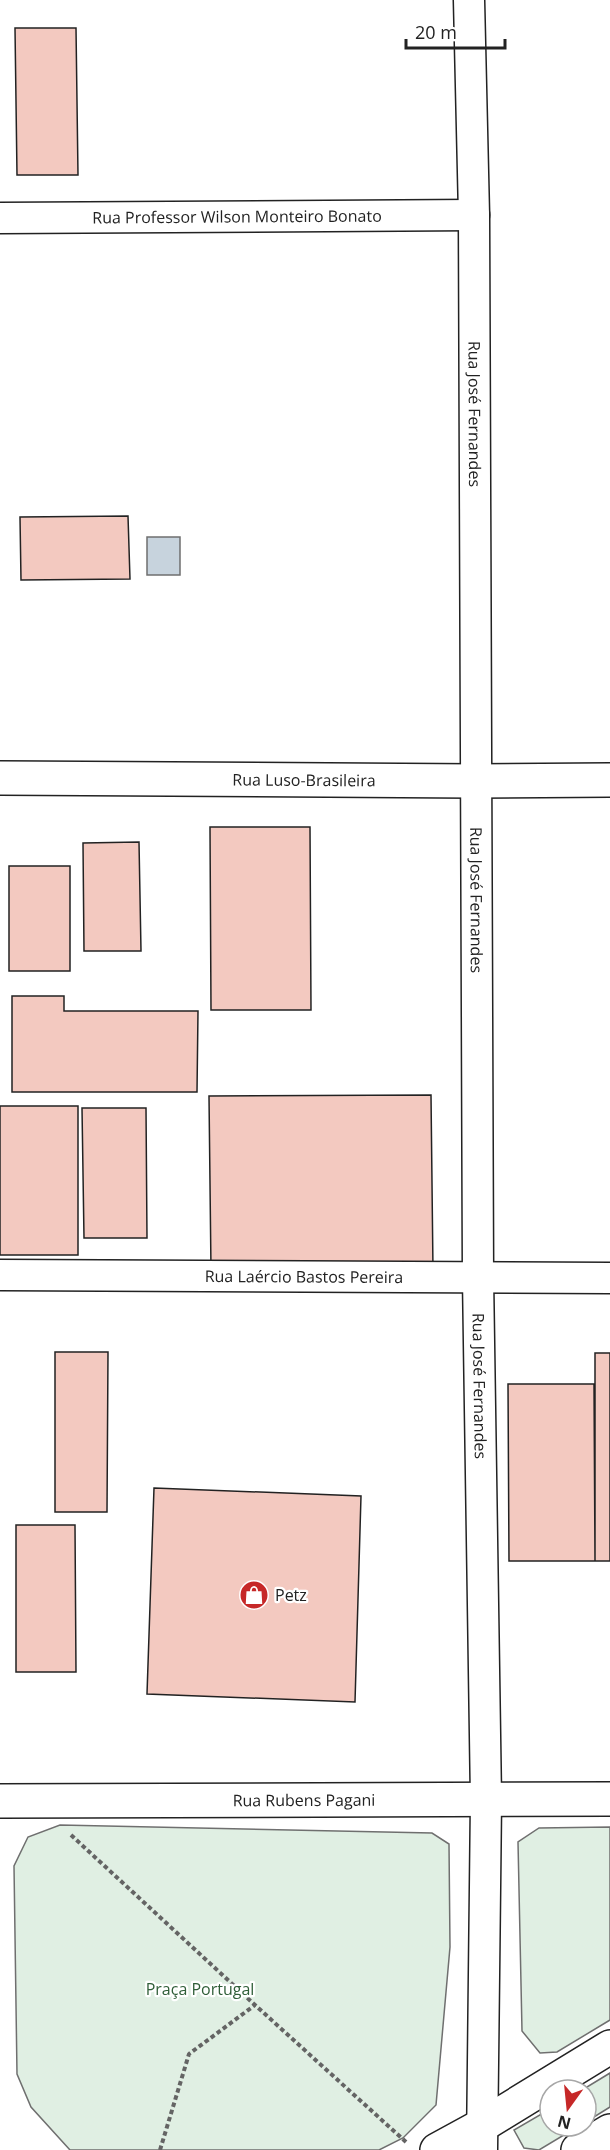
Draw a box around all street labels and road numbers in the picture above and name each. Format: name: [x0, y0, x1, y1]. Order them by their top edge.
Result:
street label: Rua Professor Wilson Monteiro Bonato: [92, 205, 382, 228]
street label: Rua José Fernandes: [463, 341, 486, 487]
street label: Rua Luso-Brasileira: [232, 768, 376, 791]
street label: Rua José Fernandes: [465, 827, 488, 973]
street label: Rua Laércio Bastos Pereira: [205, 1265, 403, 1288]
street label: Rua José Fernandes: [468, 1313, 492, 1459]
street label: Rua Rubens Pagani: [233, 1789, 375, 1811]

